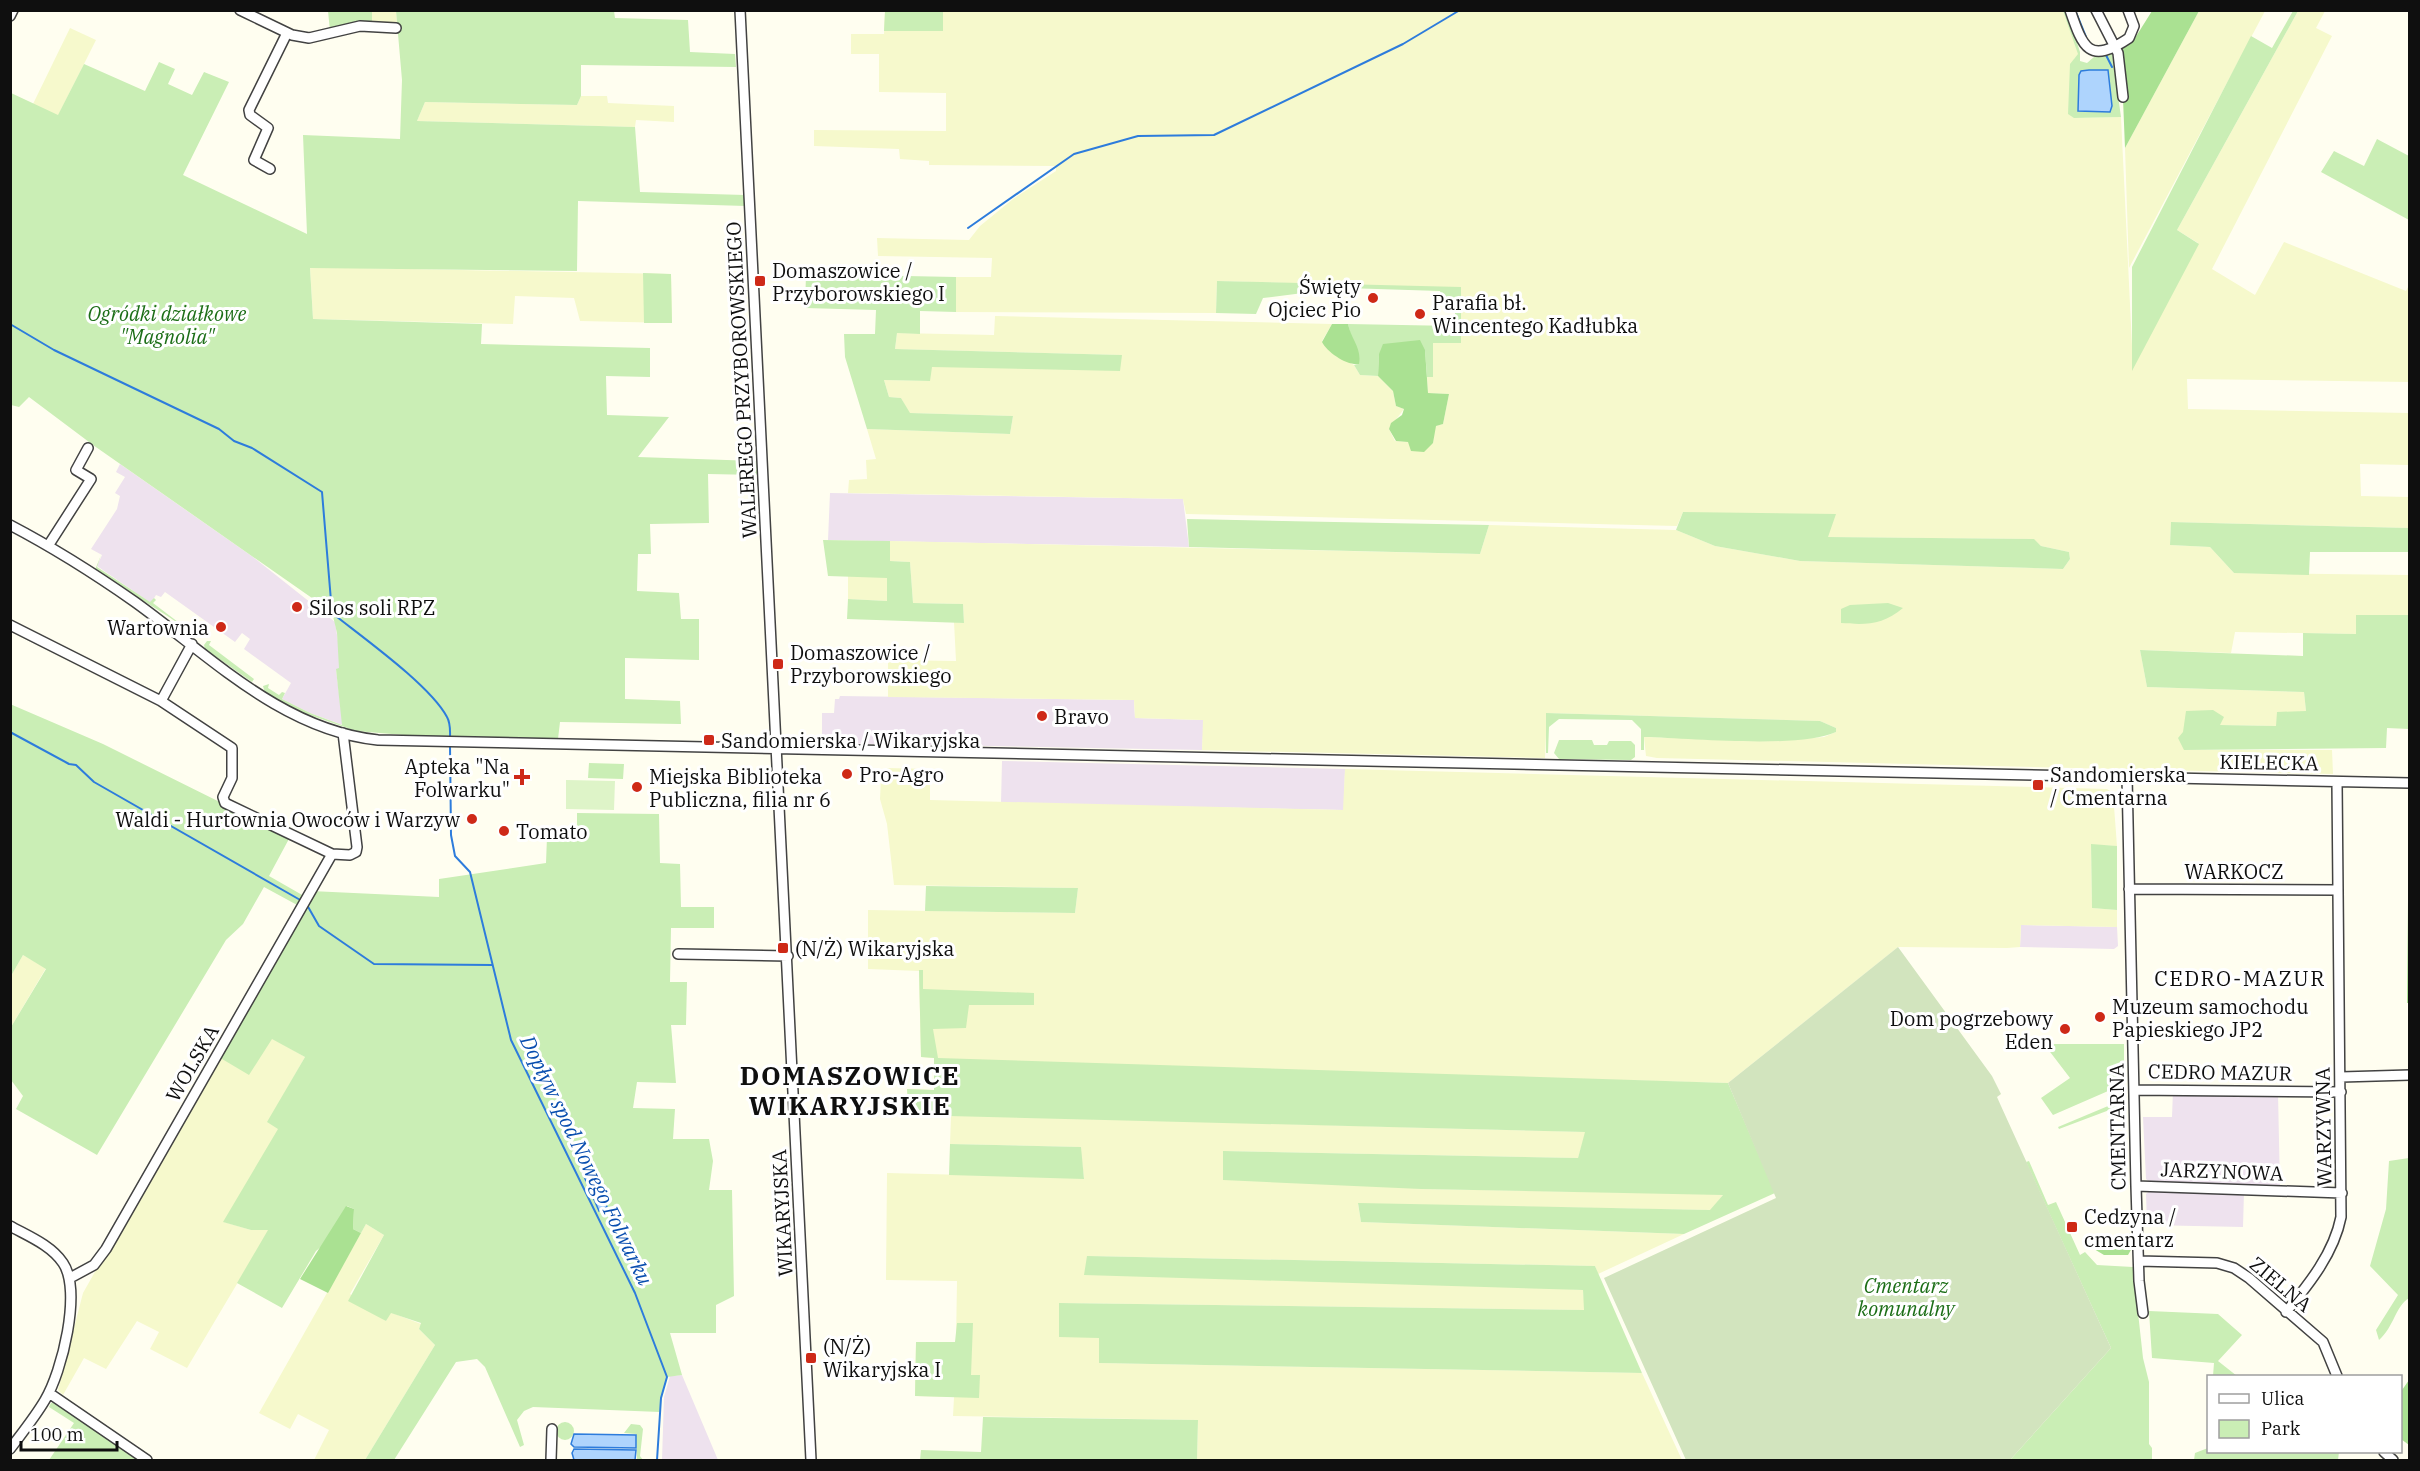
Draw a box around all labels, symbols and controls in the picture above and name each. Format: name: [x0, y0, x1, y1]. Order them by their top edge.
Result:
street label: WALEREGO PRZYBOROWSKIEGO: [719, 221, 763, 539]
place label: Domaszowice / Przyborowskiego I: [772, 257, 945, 307]
place label: Święty Ojciec Pio: [1268, 273, 1361, 323]
marker: Domaszowice / Przyborowskiego I: [753, 274, 767, 288]
place label: Parafia bł. Wincentego Kadłubka: [1432, 289, 1638, 339]
marker: Święty Ojciec Pio: [1366, 291, 1380, 305]
park label: Ogródki działkowe "Magnolia": [88, 300, 246, 350]
marker: Parafia bł. Wincentego Kadłubka: [1413, 307, 1427, 321]
place label: Silos soli RPZ: [309, 594, 435, 621]
marker: Silos soli RPZ: [290, 600, 304, 614]
place label: Wartownia: [107, 614, 209, 641]
marker: Wartownia: [214, 620, 228, 634]
place label: Domaszowice / Przyborowskiego: [790, 639, 951, 689]
marker: Domaszowice / Przyborowskiego: [771, 657, 785, 671]
place label: Bravo: [1054, 703, 1109, 730]
marker: Bravo: [1035, 709, 1049, 723]
place label: Sandomierska / Wikaryjska: [721, 727, 980, 754]
marker: Sandomierska / Wikaryjska: [702, 733, 716, 747]
street label: KIELECKA: [2219, 748, 2319, 776]
place label: Apteka "Na Folwarku": [405, 753, 510, 803]
place label: Pro-Agro: [859, 761, 944, 788]
place label: Sandomierska / Cmentarna: [2050, 761, 2186, 811]
place label: Miejska Biblioteka Publiczna, filia nr 6: [649, 763, 831, 813]
marker: Pro-Agro: [840, 767, 854, 781]
marker: Apteka "Na Folwarku": [515, 770, 529, 784]
marker: Sandomierska / Cmentarna: [2031, 778, 2045, 792]
marker: Miejska Biblioteka Publiczna, filia nr 6: [630, 780, 644, 794]
place label: Waldi - Hurtownia Owoców i Warzyw: [115, 806, 460, 833]
marker: Waldi - Hurtownia Owoców i Warzyw: [465, 812, 479, 826]
place label: Tomato: [516, 818, 588, 845]
marker: Tomato: [497, 824, 511, 838]
street label: WARKOCZ: [2184, 858, 2284, 885]
place label: (N/Ż) Wikaryjska: [795, 935, 954, 962]
marker: (N/Ż) Wikaryjska: [776, 941, 790, 955]
district label: CEDRO-MAZUR: [2154, 964, 2326, 992]
place label: Muzeum samochodu Papieskiego JP2: [2112, 993, 2309, 1043]
place label: Dom pogrzebowy Eden: [1890, 1005, 2053, 1055]
marker: Muzeum samochodu Papieskiego JP2: [2093, 1010, 2107, 1024]
street label: WOLSKA: [159, 1019, 225, 1106]
marker: Dom pogrzebowy Eden: [2058, 1022, 2072, 1036]
water label: Dopływ spod Nowego Folwarku: [514, 1029, 660, 1290]
street label: CEDRO MAZUR: [2148, 1057, 2293, 1087]
district label: DOMASZOWICE WIKARYJSKIE: [740, 1058, 960, 1122]
street label: CMENTARNA: [2102, 1063, 2132, 1191]
street label: WARZYWNA: [2308, 1067, 2338, 1187]
street label: WIKARYJSKA: [765, 1148, 799, 1277]
street label: JARZYNOWA: [2160, 1155, 2284, 1187]
place label: Cedzyna / cmentarz: [2084, 1203, 2176, 1253]
marker: Cedzyna / cmentarz: [2065, 1220, 2079, 1234]
street label: ZIELNA: [2244, 1250, 2318, 1318]
park label: Cmentarz komunalny: [1858, 1272, 1956, 1322]
place label: (N/Ż) Wikaryjska I: [823, 1333, 941, 1383]
marker: (N/Ż) Wikaryjska I: [804, 1351, 818, 1365]
legend: [2207, 1375, 2402, 1453]
text: Ulica: [2261, 1387, 2305, 1410]
scale bar: [21, 1414, 117, 1452]
text: Park: [2261, 1417, 2301, 1440]
text: 100 m: [30, 1423, 84, 1446]

